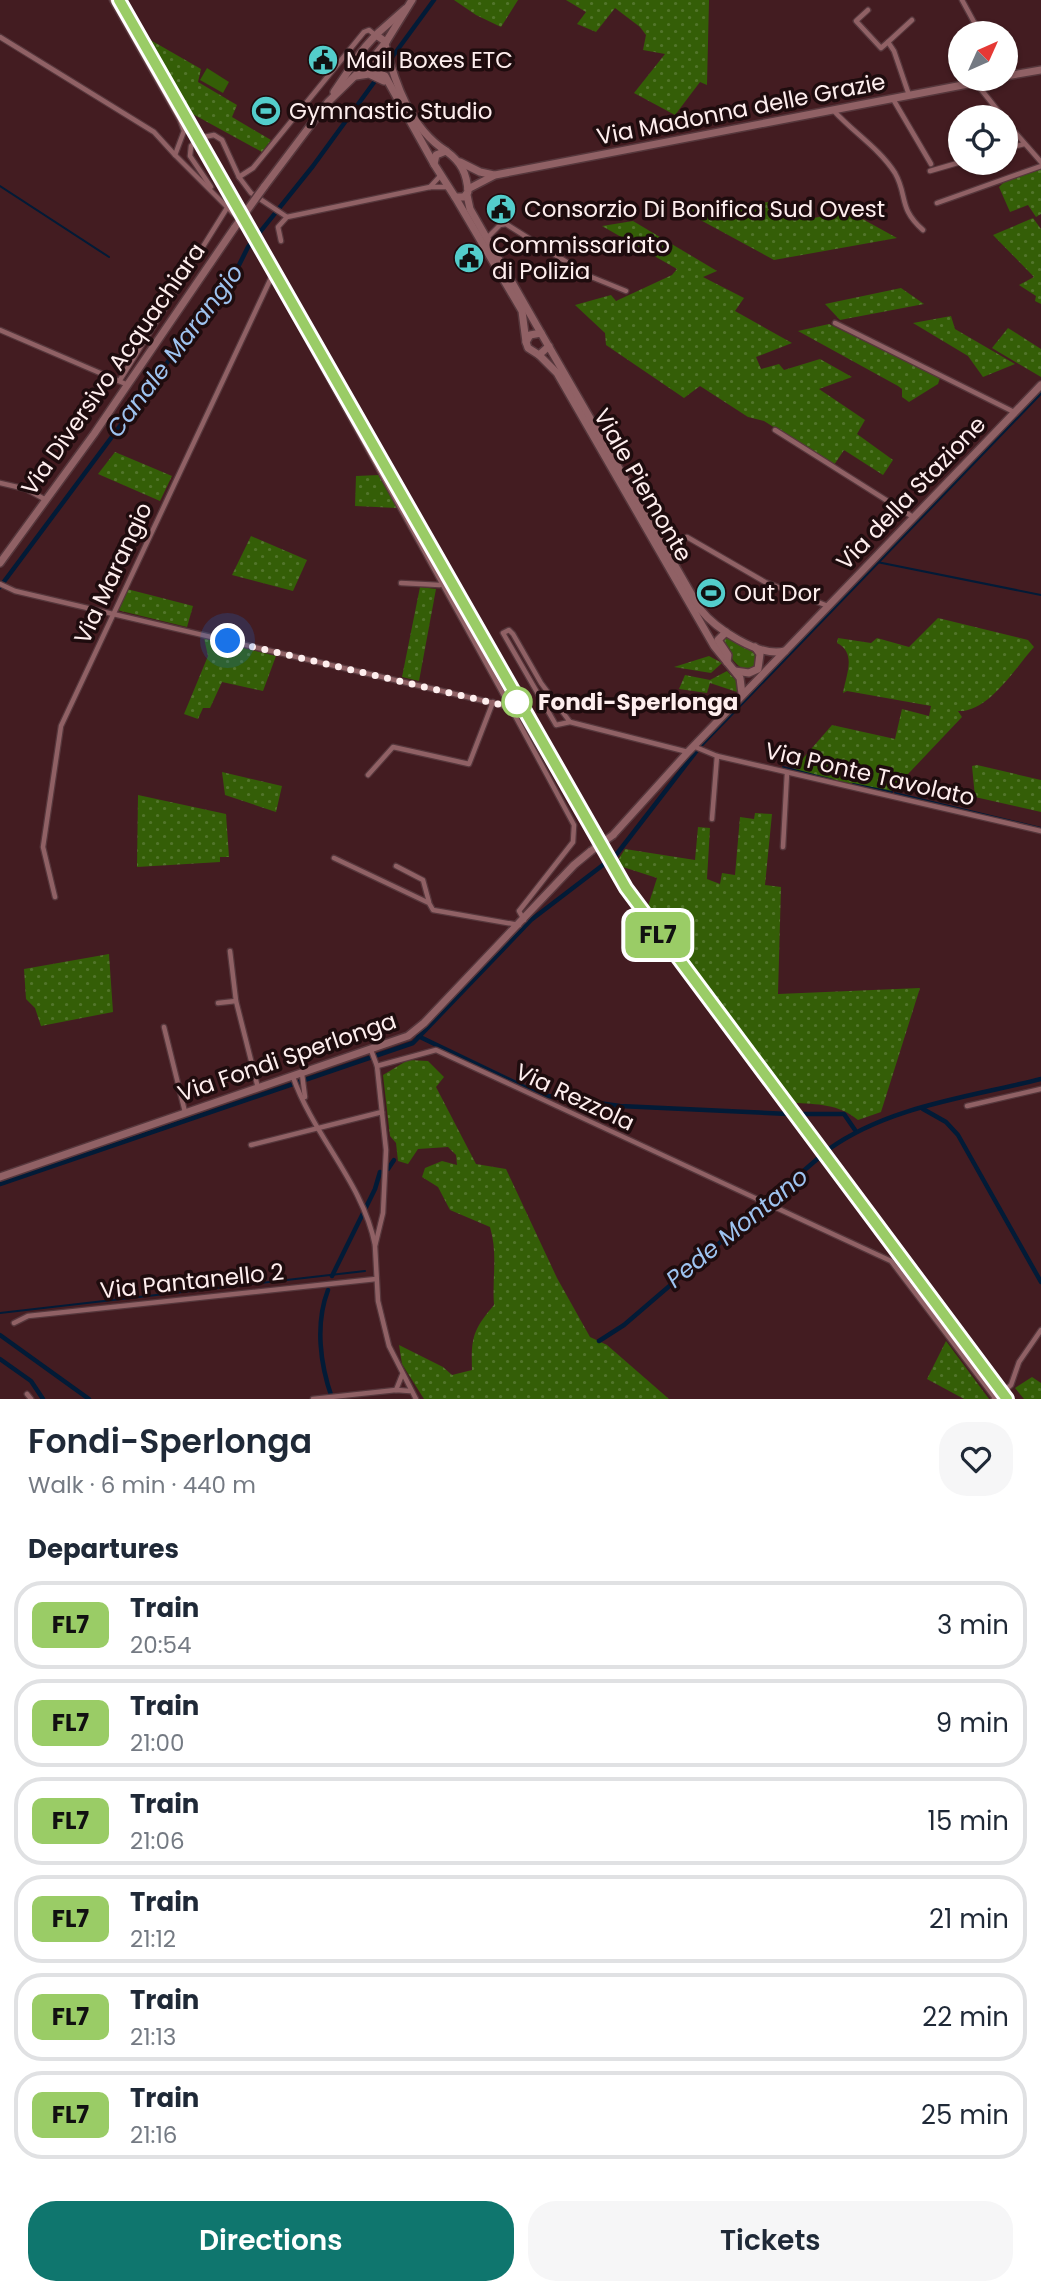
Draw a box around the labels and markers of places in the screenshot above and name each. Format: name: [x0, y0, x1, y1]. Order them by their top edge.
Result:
public building icon: Mail Boxes ETC: [306, 43, 340, 77]
place label: Mail Boxes ETC: [346, 44, 513, 76]
sports icon: Gymnastic Studio: [249, 94, 283, 128]
place label: Gymnastic Studio: [289, 95, 492, 127]
public building icon: Consorzio Di Bonifica Sud Ovest: [484, 192, 518, 226]
place label: Consorzio Di Bonifica Sud Ovest: [524, 193, 885, 225]
place label: Commissariato di Polizia: [492, 229, 670, 287]
public building icon: Commissariato di Polizia: [452, 241, 486, 275]
sports icon: Out Dor: [694, 576, 728, 610]
place label: Out Dor: [734, 577, 821, 609]
place label: Fondi-Sperlonga: [538, 686, 738, 718]
marker: Fondi-Sperlonga: [502, 687, 532, 717]

